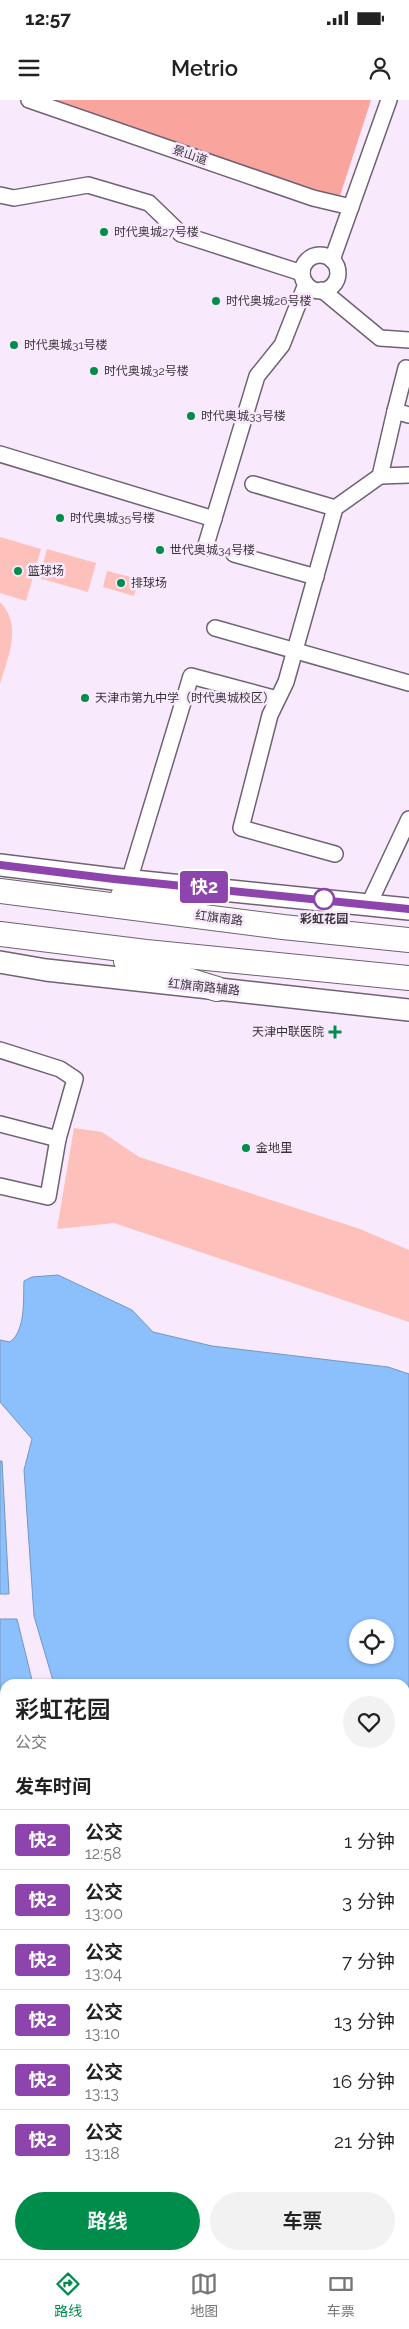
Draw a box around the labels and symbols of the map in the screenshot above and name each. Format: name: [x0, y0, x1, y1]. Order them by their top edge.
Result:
street label: 景山道: [171, 143, 209, 167]
place label: 时代奥城27号楼: [114, 225, 199, 239]
marker: 时代奥城27号楼: [98, 226, 110, 238]
place label: 时代奥城26号楼: [226, 294, 312, 308]
marker: 时代奥城26号楼: [210, 295, 222, 307]
place label: 时代奥城31号楼: [24, 338, 108, 352]
marker: 时代奥城31号楼: [8, 339, 20, 351]
place label: 时代奥城32号楼: [104, 364, 189, 378]
marker: 时代奥城32号楼: [88, 365, 100, 377]
place label: 时代奥城33号楼: [201, 409, 286, 423]
marker: 时代奥城33号楼: [185, 410, 197, 422]
place label: 时代奥城35号楼: [70, 511, 155, 525]
marker: 时代奥城35号楼: [54, 512, 66, 524]
place label: 世代奥城34号楼: [170, 543, 255, 557]
marker: 世代奥城34号楼: [154, 544, 166, 556]
place label: 篮球场: [28, 564, 64, 578]
marker: 篮球场: [12, 565, 24, 577]
place label: 排球场: [131, 576, 167, 590]
marker: 排球场: [115, 577, 127, 589]
place label: 天津市第九中学（时代奥城校区）: [95, 691, 275, 705]
marker: 天津市第九中学（时代奥城校区）: [79, 692, 91, 704]
line badge: 快2: [182, 871, 226, 903]
marker: 彩虹花园: [313, 888, 335, 910]
street label: 红旗南路: [194, 908, 244, 928]
place label: 彩虹花园: [300, 912, 348, 926]
street label: 红旗南路辅路: [167, 976, 241, 998]
place label: 天津中联医院: [252, 1025, 324, 1039]
marker: 天津中联医院: [328, 1025, 342, 1039]
place label: 金地里: [256, 1141, 292, 1155]
marker: 金地里: [240, 1142, 252, 1154]

